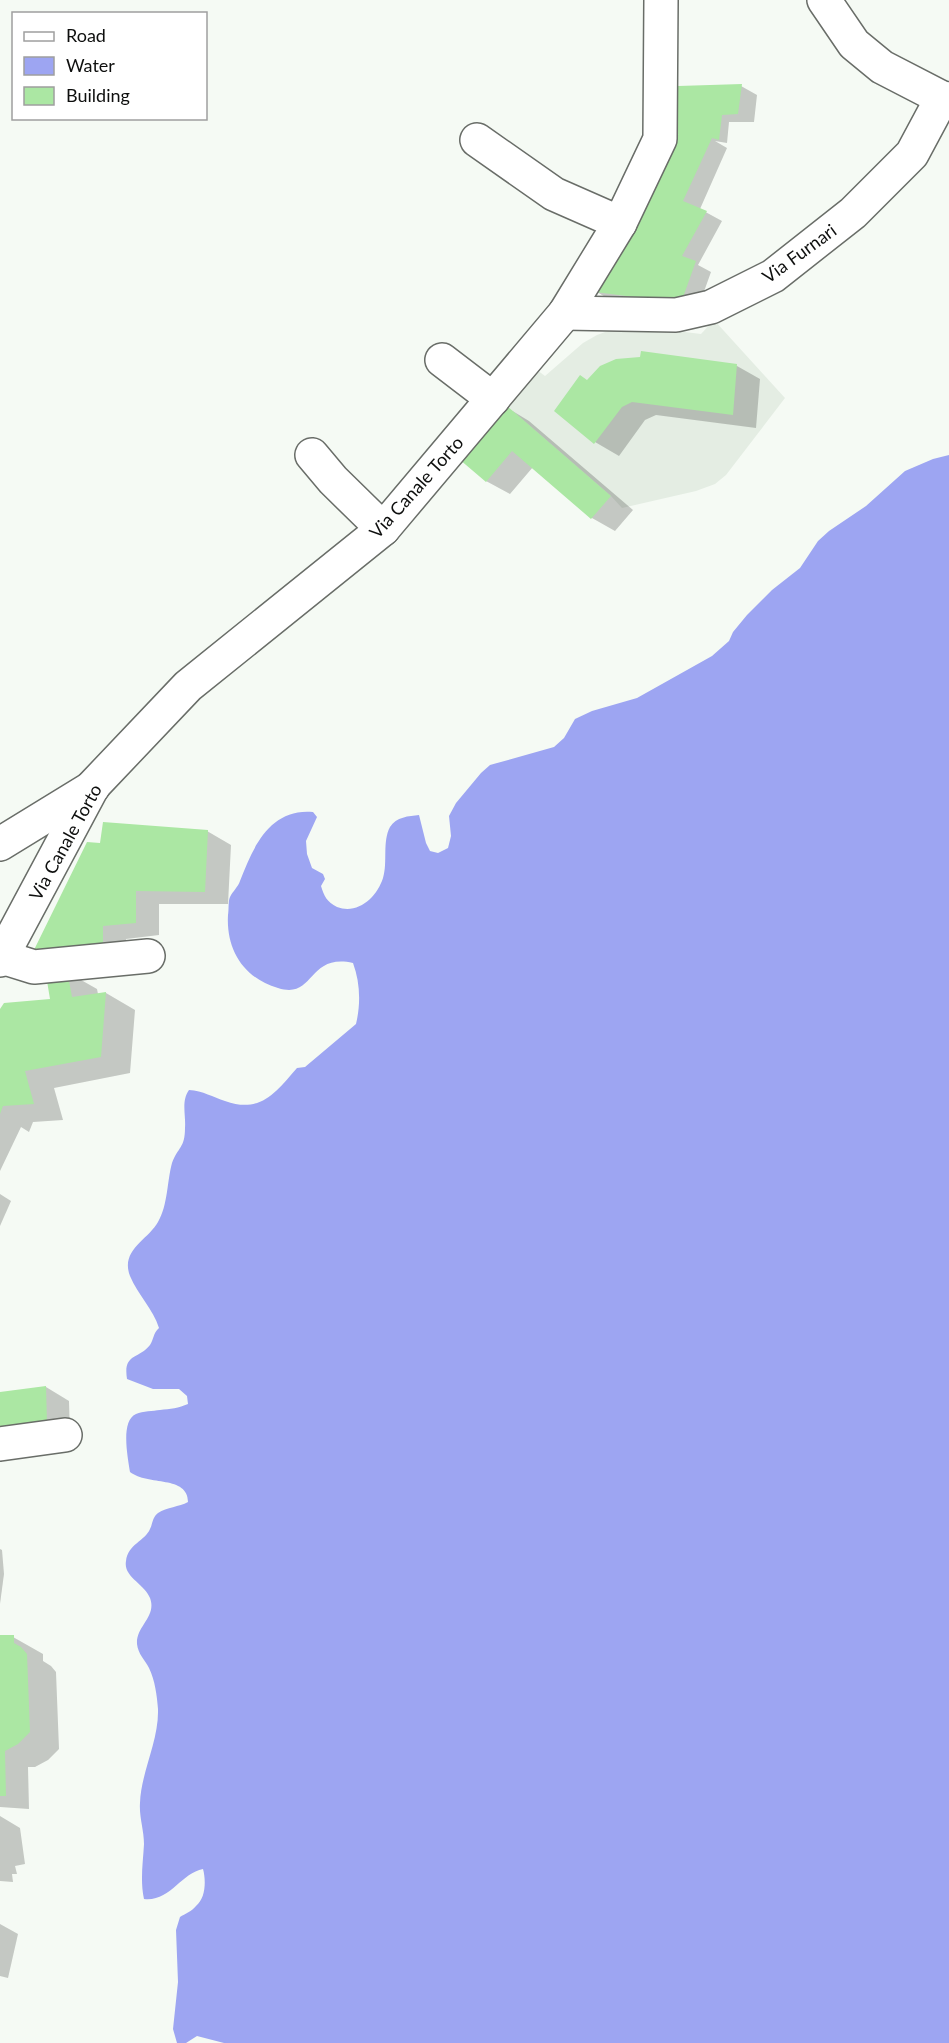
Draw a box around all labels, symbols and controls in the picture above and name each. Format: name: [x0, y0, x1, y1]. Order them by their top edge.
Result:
legend: [12, 12, 207, 120]
text: Road: [66, 24, 106, 46]
text: Water: [66, 54, 115, 76]
text: Building: [66, 84, 130, 106]
street label: Via Furnari: [758, 219, 840, 287]
street label: Via Canale Torto: [364, 431, 468, 543]
street label: Via Canale Torto: [24, 780, 106, 904]

